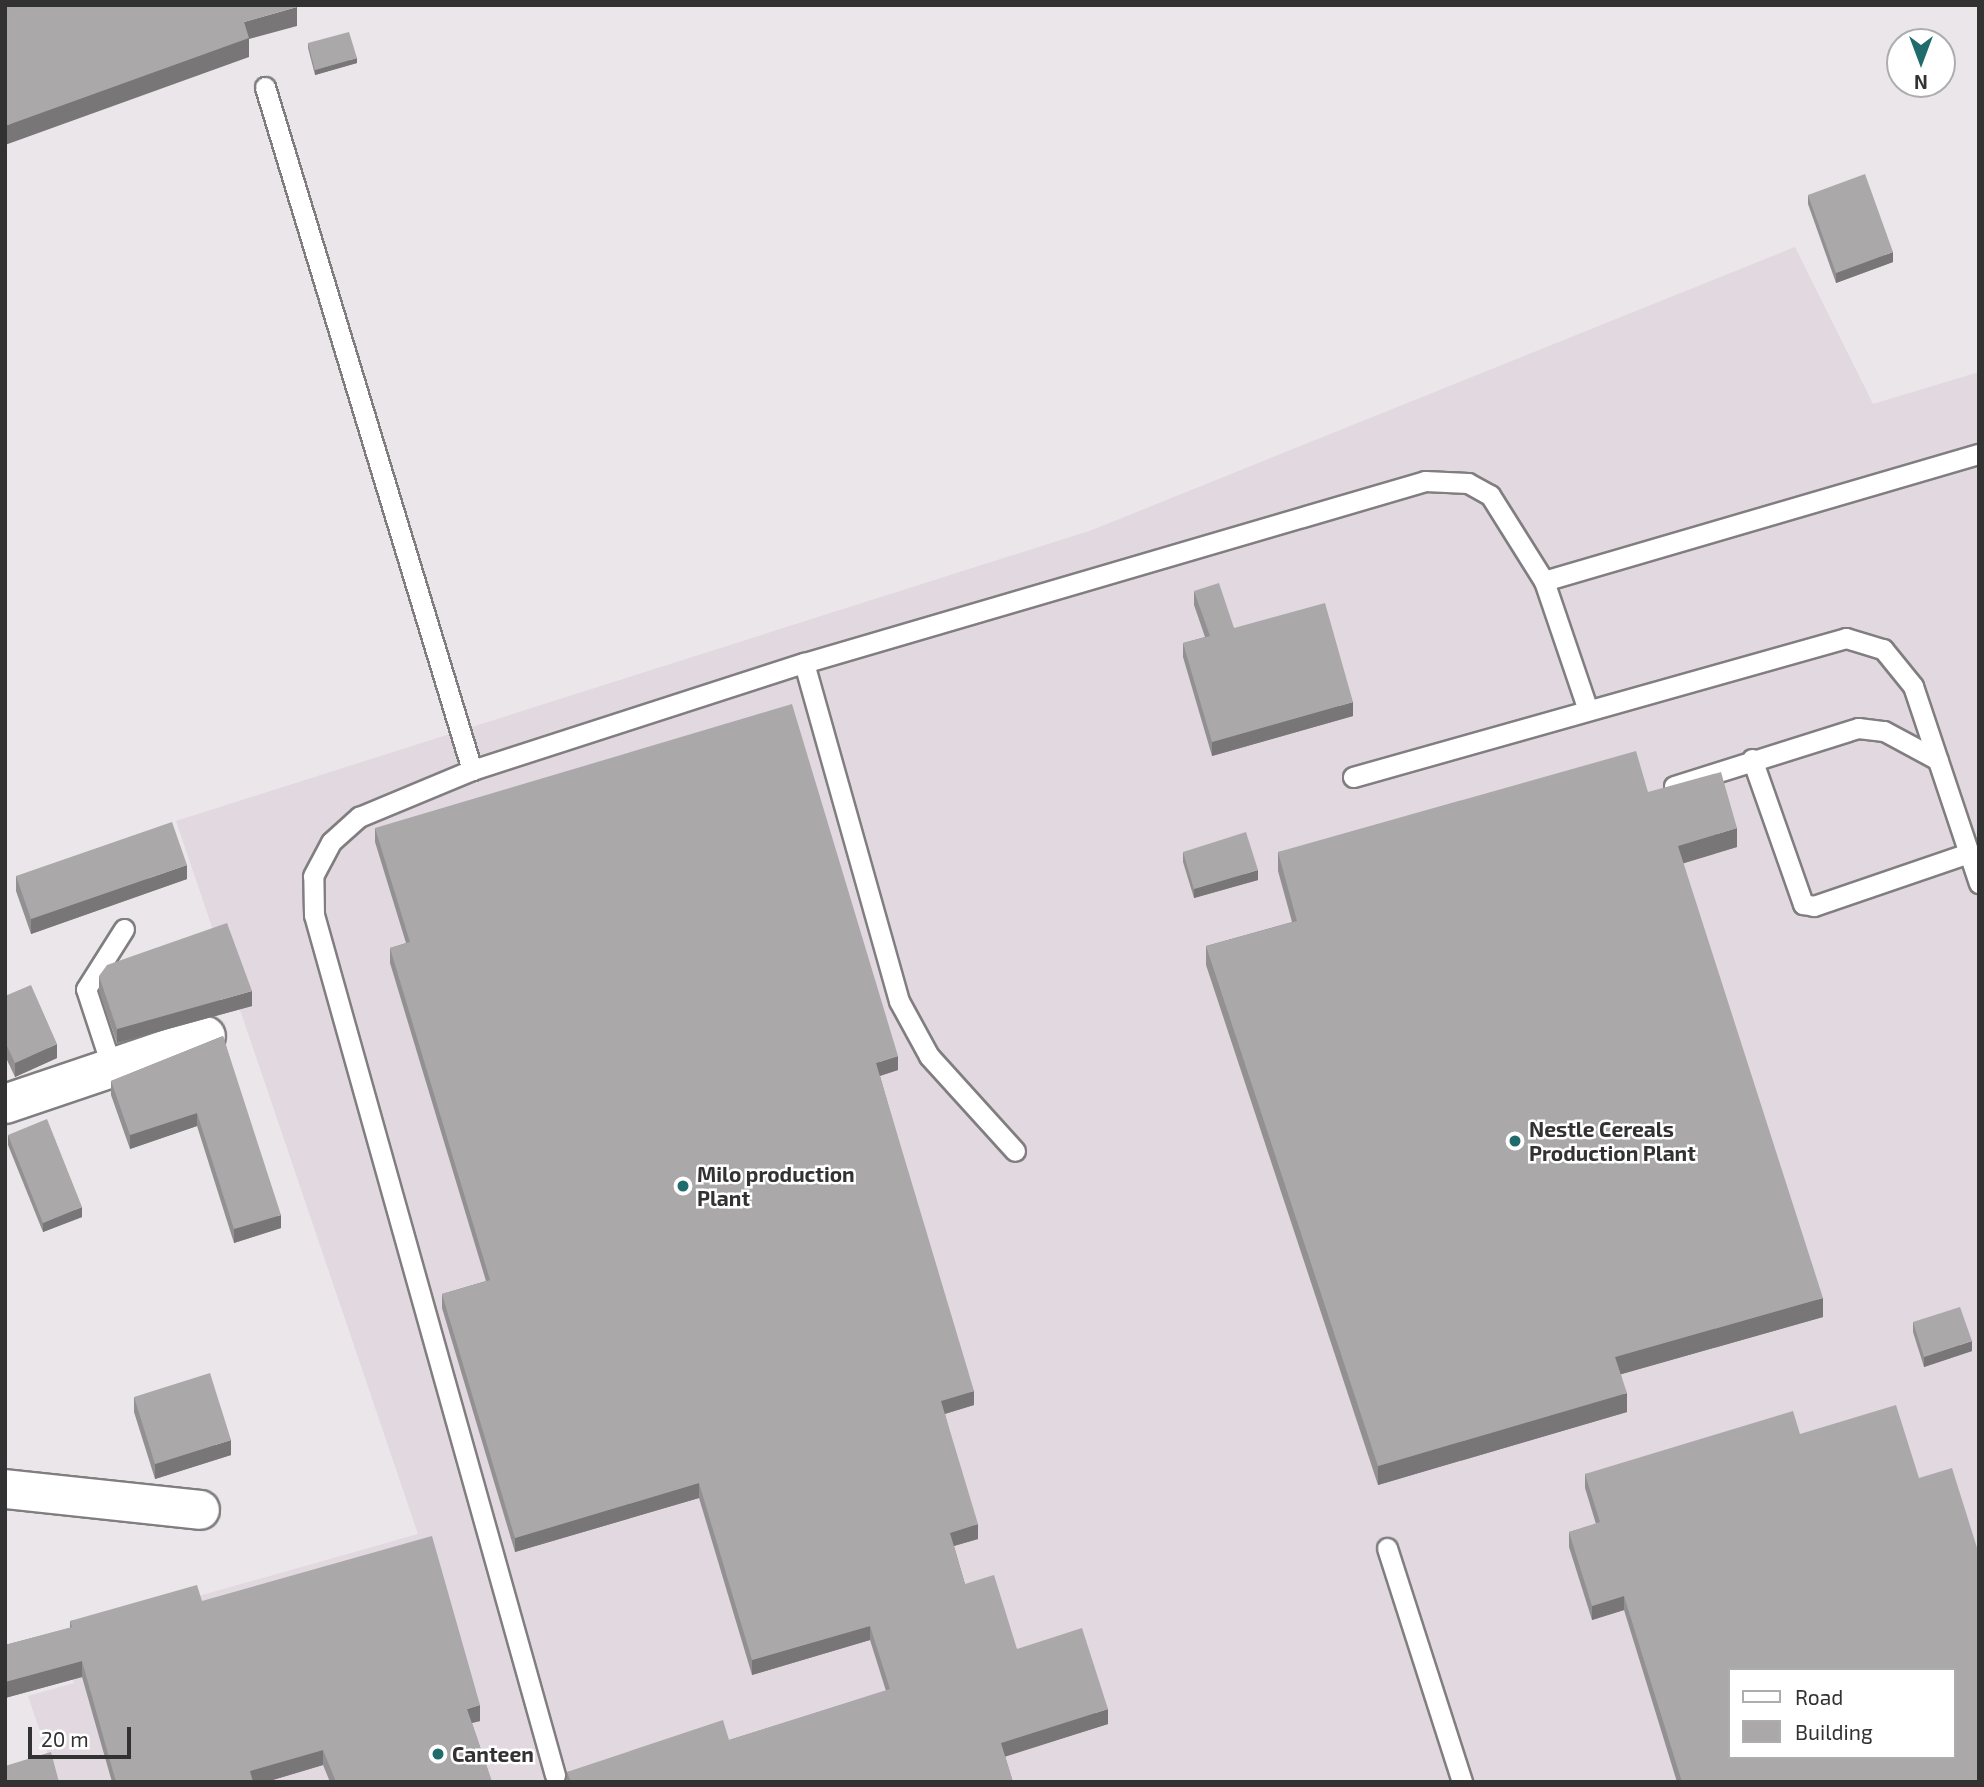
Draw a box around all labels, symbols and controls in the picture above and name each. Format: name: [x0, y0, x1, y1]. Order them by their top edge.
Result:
north arrow: [1886, 28, 1956, 98]
text: N: [1914, 71, 1928, 94]
place label: Nestle Cereals Production Plant: [1529, 1116, 1696, 1166]
marker: Nestle Cereals Production Plant: [1507, 1133, 1523, 1149]
place label: Milo production Plant: [697, 1161, 855, 1211]
marker: Milo production Plant: [675, 1178, 691, 1194]
legend: [1728, 1668, 1956, 1759]
text: Road: [1795, 1684, 1843, 1709]
scale bar: [32, 1714, 135, 1758]
text: Building: [1795, 1719, 1873, 1744]
text: 20 m: [41, 1726, 89, 1751]
place label: Canteen: [452, 1741, 534, 1767]
marker: Canteen: [430, 1746, 446, 1762]

